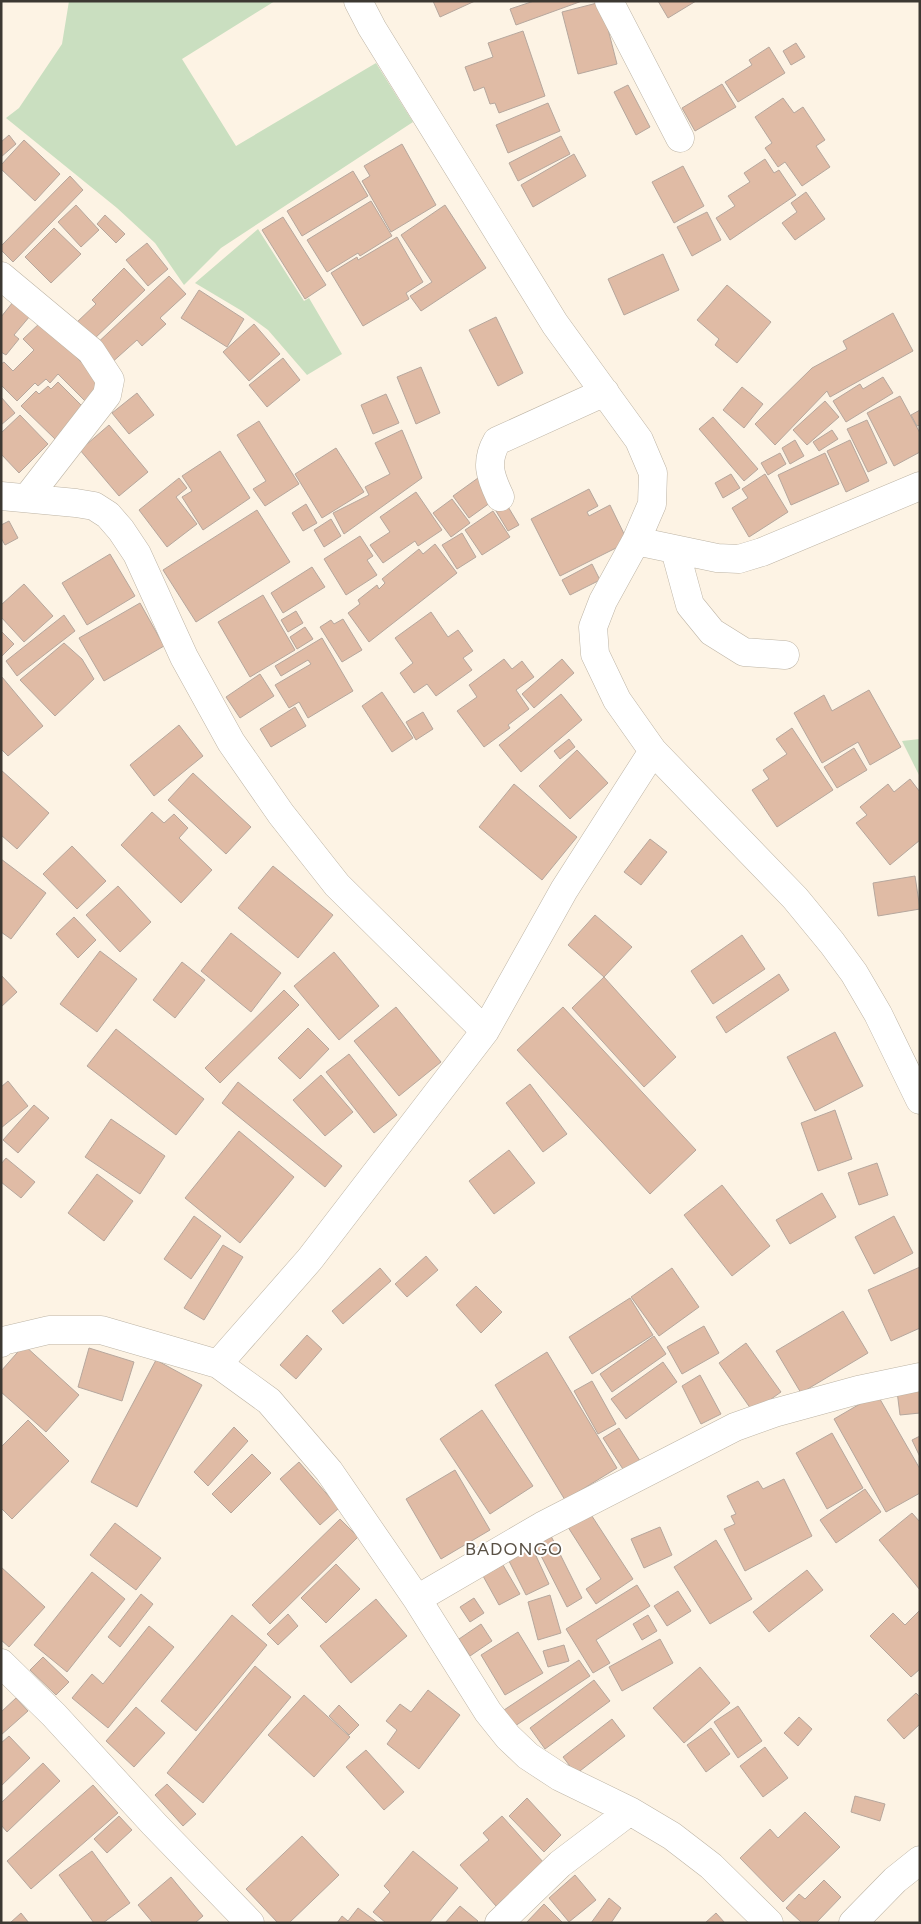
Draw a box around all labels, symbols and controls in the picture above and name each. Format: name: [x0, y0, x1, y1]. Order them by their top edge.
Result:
district label: BADONGO: [465, 1538, 563, 1560]

